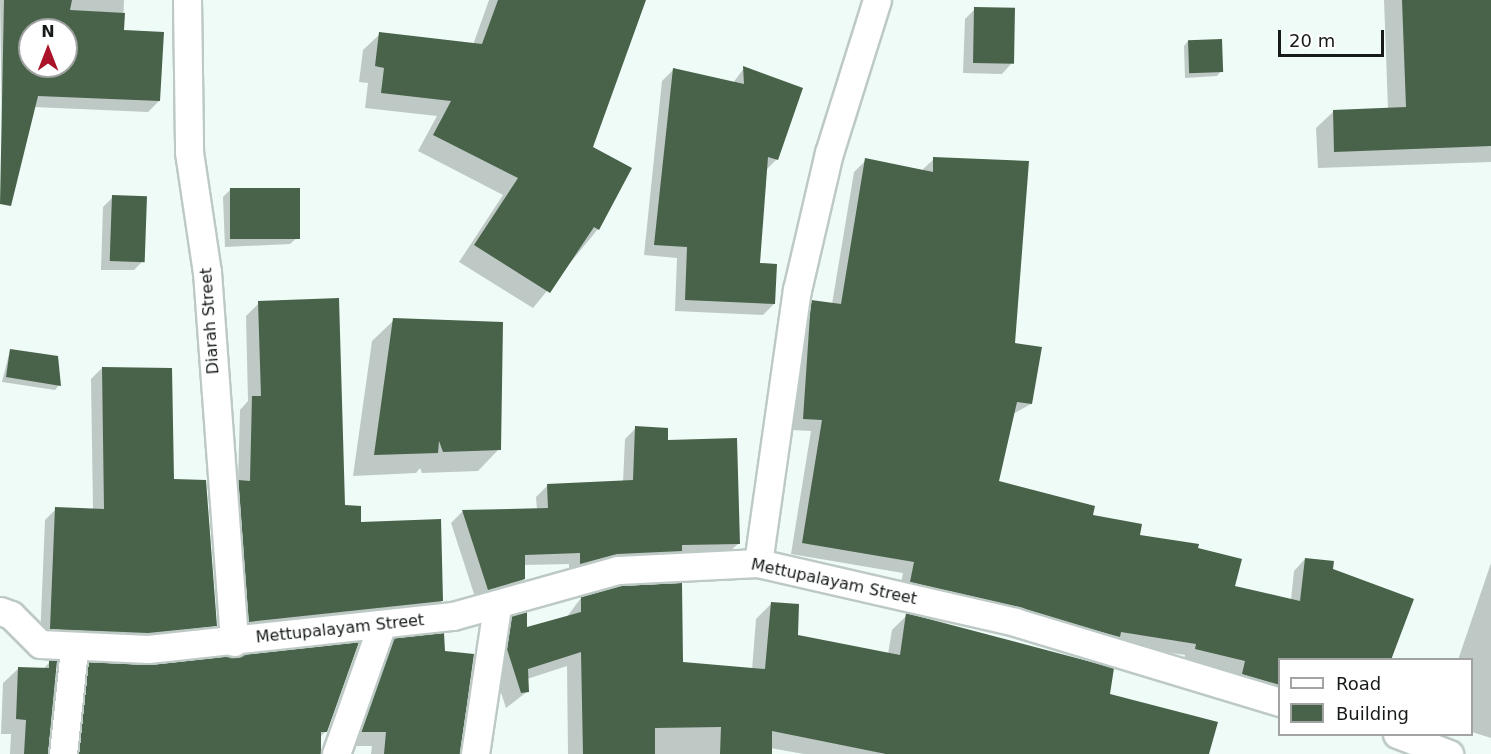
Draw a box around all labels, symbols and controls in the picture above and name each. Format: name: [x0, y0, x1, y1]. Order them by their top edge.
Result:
north arrow: [18, 18, 78, 78]
scale bar: [1281, 18, 1388, 56]
text: N: [41, 22, 55, 41]
text: 20 m: [1289, 30, 1335, 51]
street label: Diarah Street: [197, 267, 223, 375]
street label: Mettupalayam Street: [749, 555, 919, 609]
street label: Mettupalayam Street: [255, 611, 425, 647]
legend: [1278, 658, 1473, 736]
text: Road: [1336, 673, 1381, 694]
text: Building: [1336, 703, 1409, 724]

